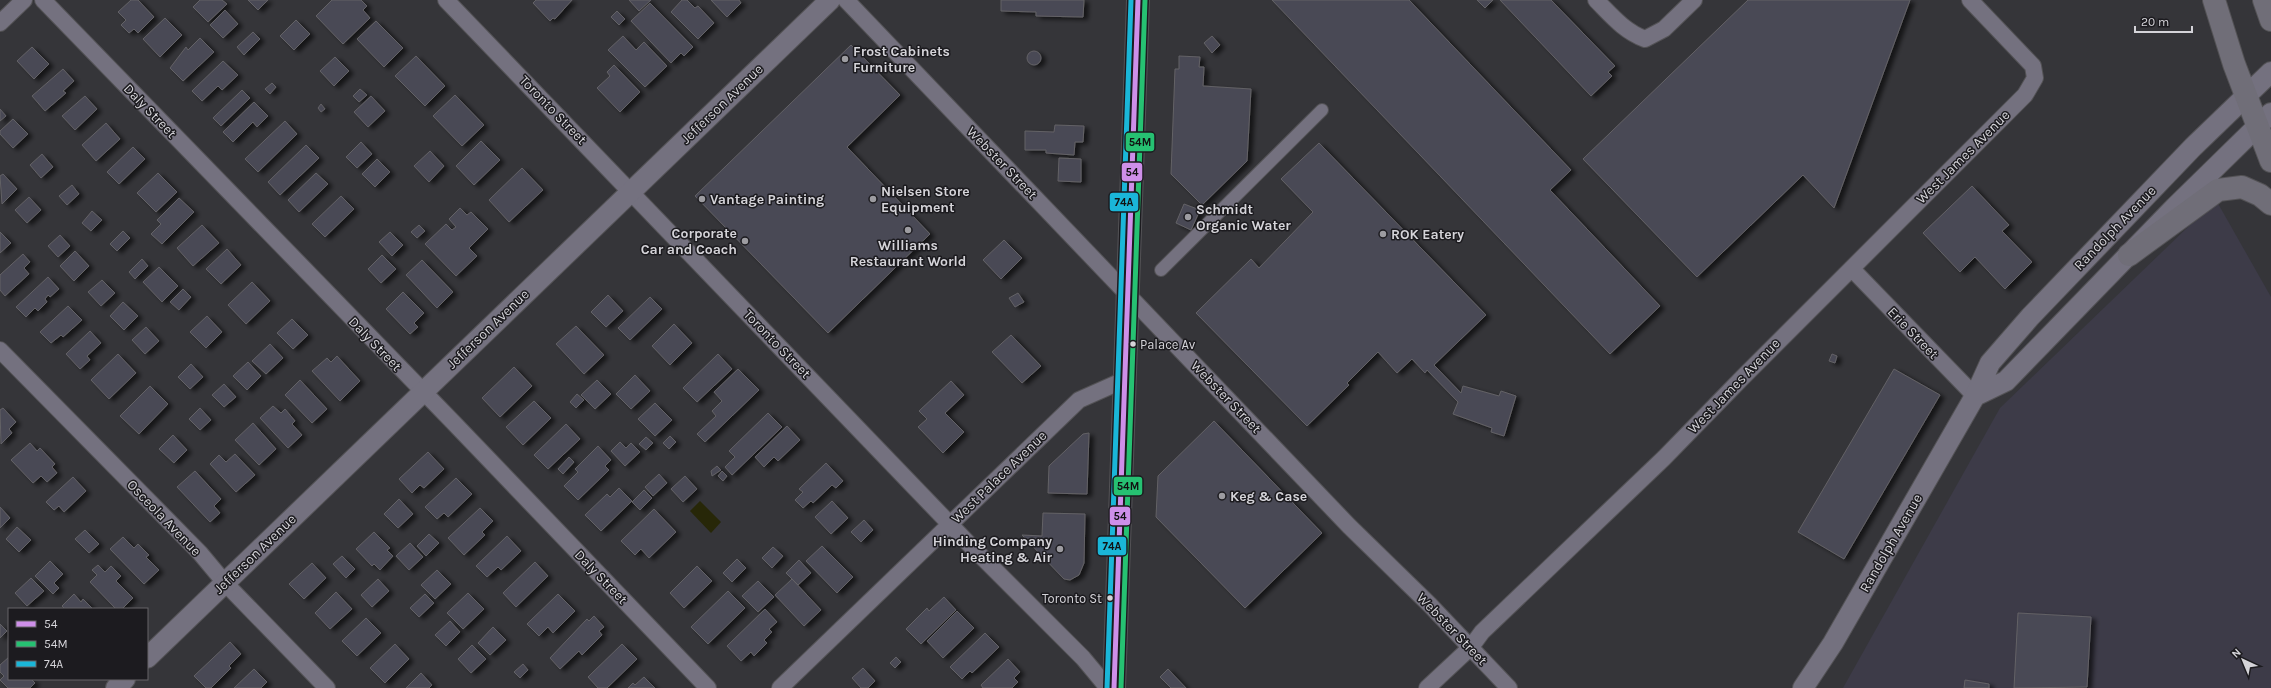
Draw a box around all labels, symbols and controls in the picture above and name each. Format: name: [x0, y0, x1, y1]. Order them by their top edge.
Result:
scale bar: [2135, 8, 2192, 34]
text: 20 m: [2141, 15, 2169, 29]
place label: Frost Cabinets Furniture: [853, 43, 950, 76]
marker: Frost Cabinets Furniture: [840, 54, 850, 64]
street label: Jefferson Avenue: [677, 61, 767, 147]
street label: Toronto Street: [516, 72, 590, 148]
street label: Daly Street: [120, 80, 180, 142]
street label: West James Avenue: [1913, 107, 2013, 207]
street label: Webster Street: [963, 123, 1041, 203]
line badge: 54M: [1125, 132, 1155, 152]
text: 54M: [1129, 136, 1151, 149]
line badge: 54: [1121, 162, 1143, 182]
text: 54: [1126, 166, 1139, 179]
street label: Randolph Avenue: [2070, 182, 2160, 274]
place label: Nielsen Store Equipment: [881, 183, 970, 216]
place label: Vantage Painting: [710, 191, 824, 208]
line badge: 74A: [1109, 192, 1139, 212]
marker: Vantage Painting: [697, 194, 707, 204]
marker: Nielsen Store Equipment: [868, 194, 878, 204]
text: 74A: [1115, 196, 1134, 209]
place label: Schmidt Organic Water: [1196, 201, 1291, 234]
marker: Schmidt Organic Water: [1183, 212, 1193, 222]
place label: Corporate Car and Coach: [641, 225, 737, 258]
marker: Williams Restaurant World: [903, 225, 913, 235]
place label: ROK Eatery: [1391, 226, 1464, 243]
marker: ROK Eatery: [1378, 229, 1388, 239]
marker: Corporate Car and Coach: [740, 236, 750, 246]
place label: Williams Restaurant World: [850, 237, 966, 270]
street label: Jefferson Avenue: [443, 286, 533, 372]
street label: Erie Street: [1884, 303, 1942, 363]
street label: Toronto Street: [740, 306, 814, 382]
street label: Daly Street: [345, 313, 405, 375]
street label: West James Avenue: [1684, 335, 1784, 437]
place label: Palace Av: [1140, 337, 1196, 352]
marker: Palace Av: [1128, 339, 1138, 349]
street label: Webster Street: [1187, 357, 1265, 437]
street label: West Palace Avenue: [948, 427, 1050, 527]
street label: Osceola Avenue: [123, 476, 205, 560]
line badge: 54M: [1113, 476, 1143, 496]
text: 54M: [1117, 480, 1139, 493]
place label: Keg & Case: [1230, 488, 1307, 505]
marker: Keg & Case: [1217, 491, 1227, 501]
street label: Randolph Avenue: [1856, 491, 1926, 595]
line badge: 54: [1109, 506, 1131, 526]
text: 54: [1114, 510, 1127, 523]
street label: Jefferson Avenue: [210, 511, 300, 597]
place label: Hinding Company Heating & Air: [933, 533, 1052, 566]
line badge: 74A: [1097, 536, 1127, 556]
text: 74A: [1103, 540, 1122, 553]
marker: Hinding Company Heating & Air: [1055, 544, 1065, 554]
street label: Daly Street: [571, 546, 631, 608]
street label: Webster Street: [1413, 589, 1491, 669]
place label: Toronto St: [1042, 591, 1102, 606]
marker: Toronto St: [1105, 593, 1115, 603]
legend: [8, 608, 148, 680]
text: 54: [44, 617, 58, 631]
text: 54M: [44, 637, 68, 651]
north arrow: [2223, 640, 2263, 680]
text: N: [2229, 646, 2244, 661]
text: 74A: [44, 657, 63, 671]

